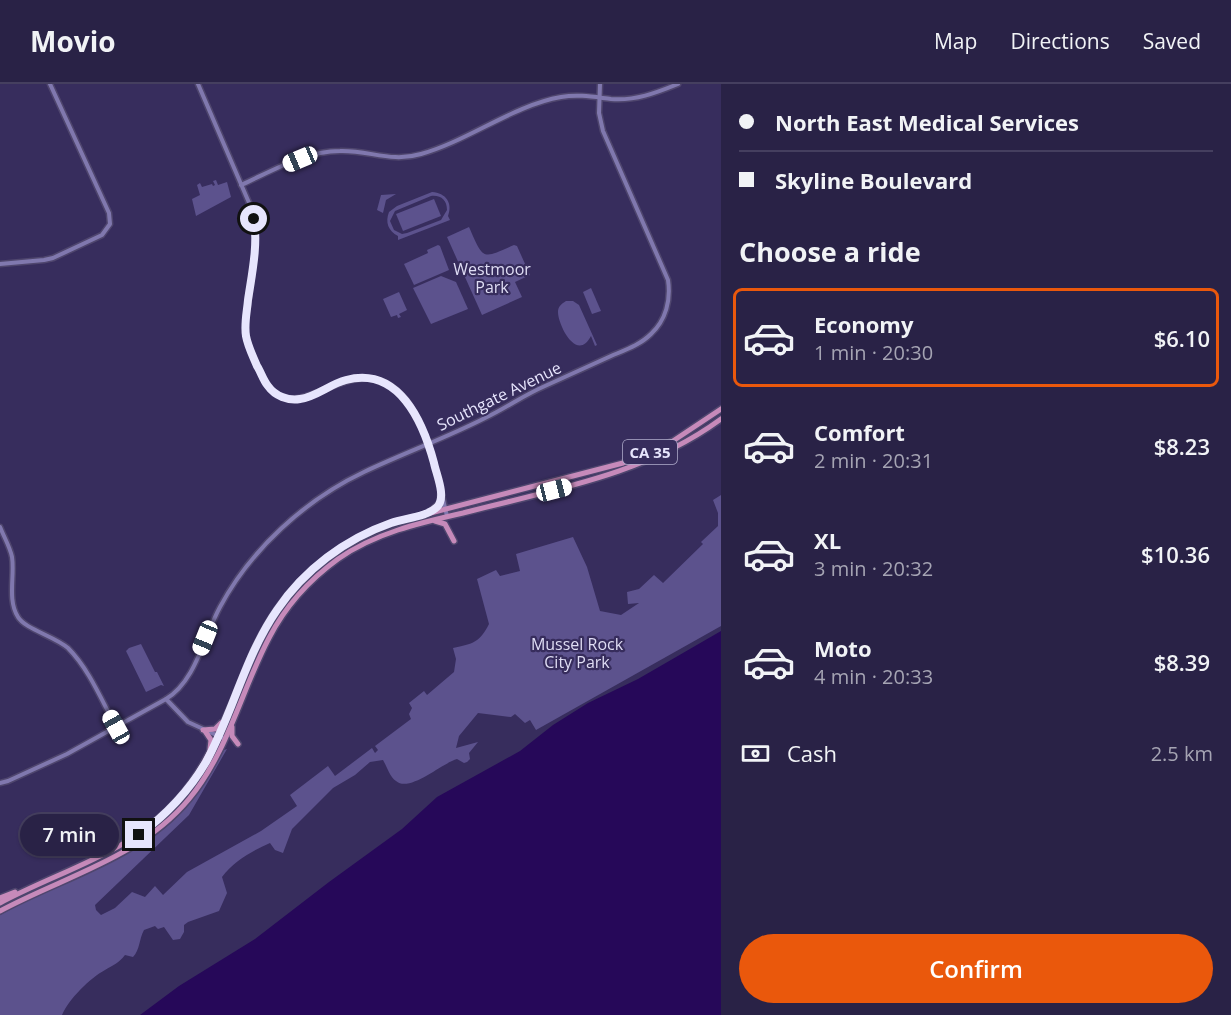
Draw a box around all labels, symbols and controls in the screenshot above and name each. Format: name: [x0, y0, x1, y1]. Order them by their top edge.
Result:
text: Movio: [30, 22, 116, 60]
text: Map: [934, 27, 977, 55]
text: Directions: [1010, 27, 1110, 55]
text: Saved: [1143, 27, 1201, 55]
text: North East Medical Services: [775, 107, 1079, 137]
car: [280, 144, 320, 174]
text: Skyline Boulevard: [775, 165, 972, 195]
route start: [240, 205, 267, 232]
text: Choose a ride: [739, 233, 921, 270]
park label: Westmoor Park: [453, 258, 531, 298]
text: Economy: [814, 309, 913, 339]
icon: car: [742, 311, 796, 365]
text: $6.10: [1154, 323, 1210, 353]
text: 1 min · 20:30: [814, 339, 933, 366]
street label: Southgate Avenue: [433, 356, 565, 436]
text: Comfort: [814, 417, 905, 447]
icon: car: [742, 419, 796, 473]
text: $8.23: [1154, 431, 1210, 461]
road number: CA 35: [623, 440, 677, 464]
text: 2 min · 20:31: [814, 447, 933, 474]
car: [534, 477, 574, 503]
text: XL: [814, 525, 841, 555]
icon: car: [742, 527, 796, 581]
text: $10.36: [1141, 539, 1210, 569]
text: 3 min · 20:32: [814, 555, 933, 582]
car: [190, 618, 220, 658]
park label: Mussel Rock City Park: [531, 633, 624, 673]
text: Moto: [814, 633, 872, 663]
icon: car: [742, 635, 796, 689]
text: $8.39: [1154, 647, 1210, 677]
text: 4 min · 20:33: [814, 663, 933, 690]
car: [99, 707, 133, 747]
icon: cash: [739, 737, 772, 770]
text: Cash: [787, 738, 837, 768]
text: 2.5 km: [1151, 740, 1213, 767]
callout: 7 min: [19, 814, 118, 856]
text: 7 min: [43, 821, 97, 848]
route end: [125, 821, 152, 848]
button: Confirm: [739, 934, 1213, 1003]

